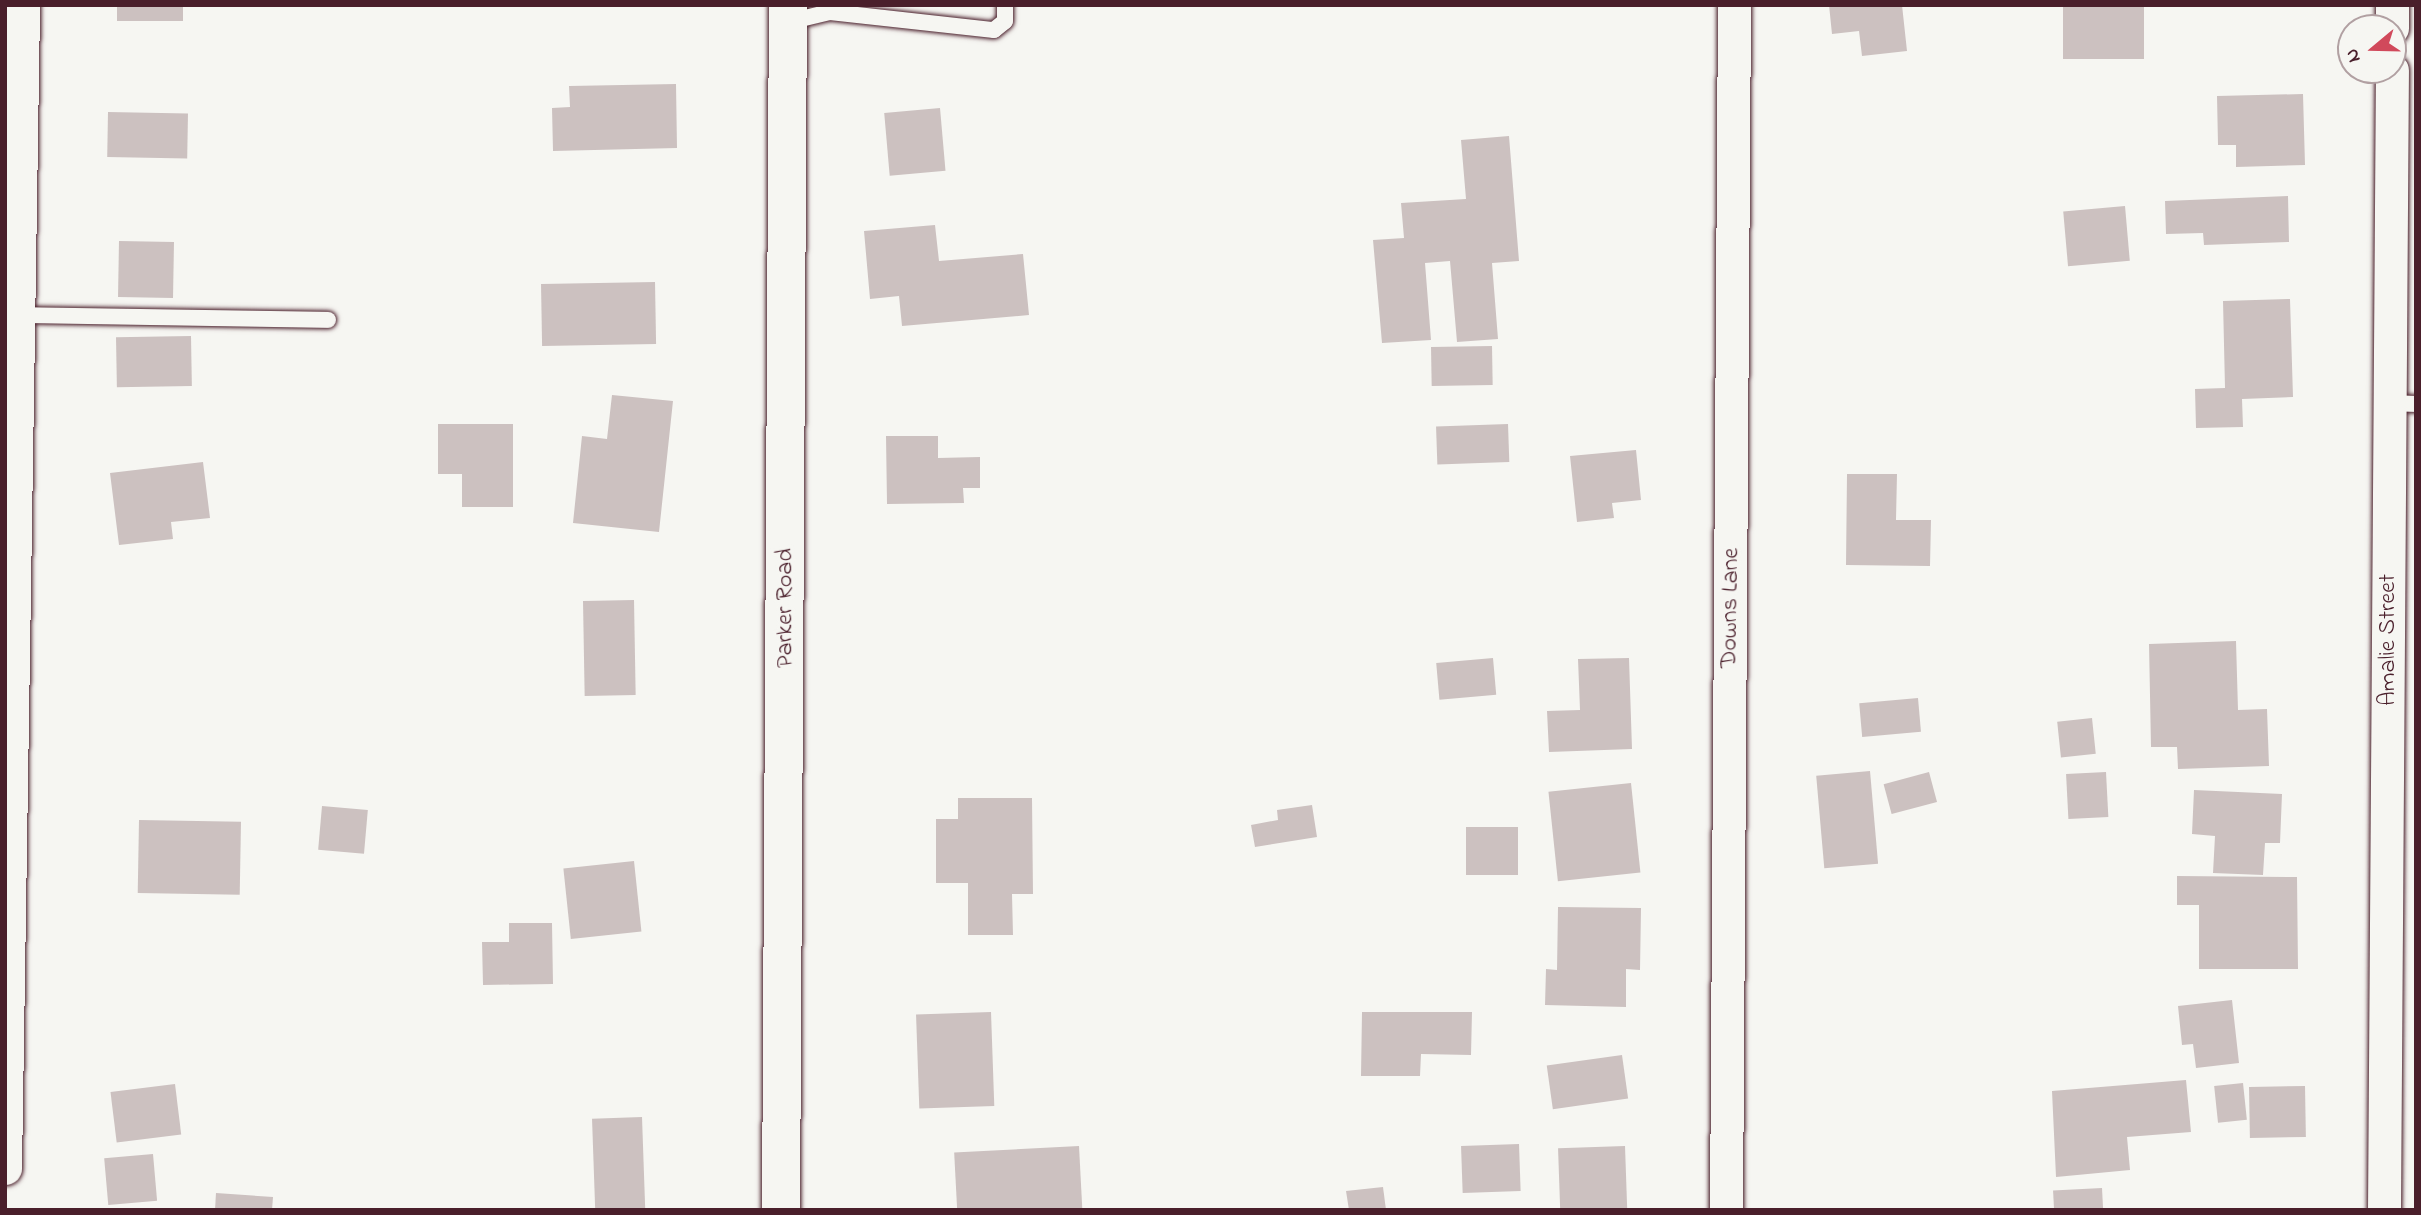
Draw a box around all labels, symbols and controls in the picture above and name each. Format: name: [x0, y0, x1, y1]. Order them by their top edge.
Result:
north arrow: [2337, 14, 2407, 84]
text: N: [2339, 45, 2368, 66]
street label: Parker Road: [772, 548, 800, 668]
street label: Downs Lane: [1716, 548, 1746, 668]
street label: Amalie Street: [2375, 574, 2403, 706]

